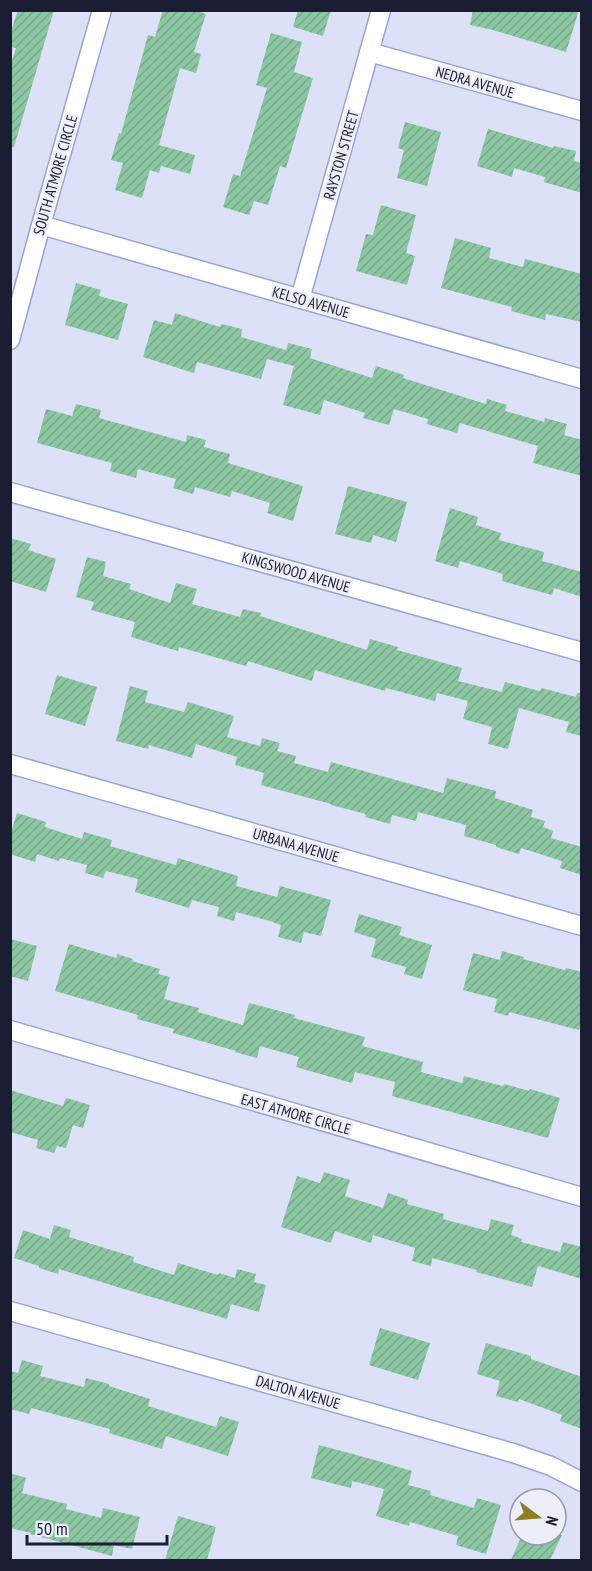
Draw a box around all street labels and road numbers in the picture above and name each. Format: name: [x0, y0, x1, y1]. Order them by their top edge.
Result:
street label: NEDRA AVENUE: [434, 62, 516, 102]
street label: RAYSTON STREET: [319, 108, 363, 202]
street label: SOUTH ATMORE CIRCLE: [29, 113, 81, 237]
street label: KELSO AVENUE: [270, 282, 352, 322]
street label: KINGSWOOD AVENUE: [240, 547, 352, 597]
street label: URBANA AVENUE: [251, 824, 341, 866]
street label: EAST ATMORE CIRCLE: [239, 1089, 353, 1139]
street label: DALTON AVENUE: [254, 1371, 342, 1413]

